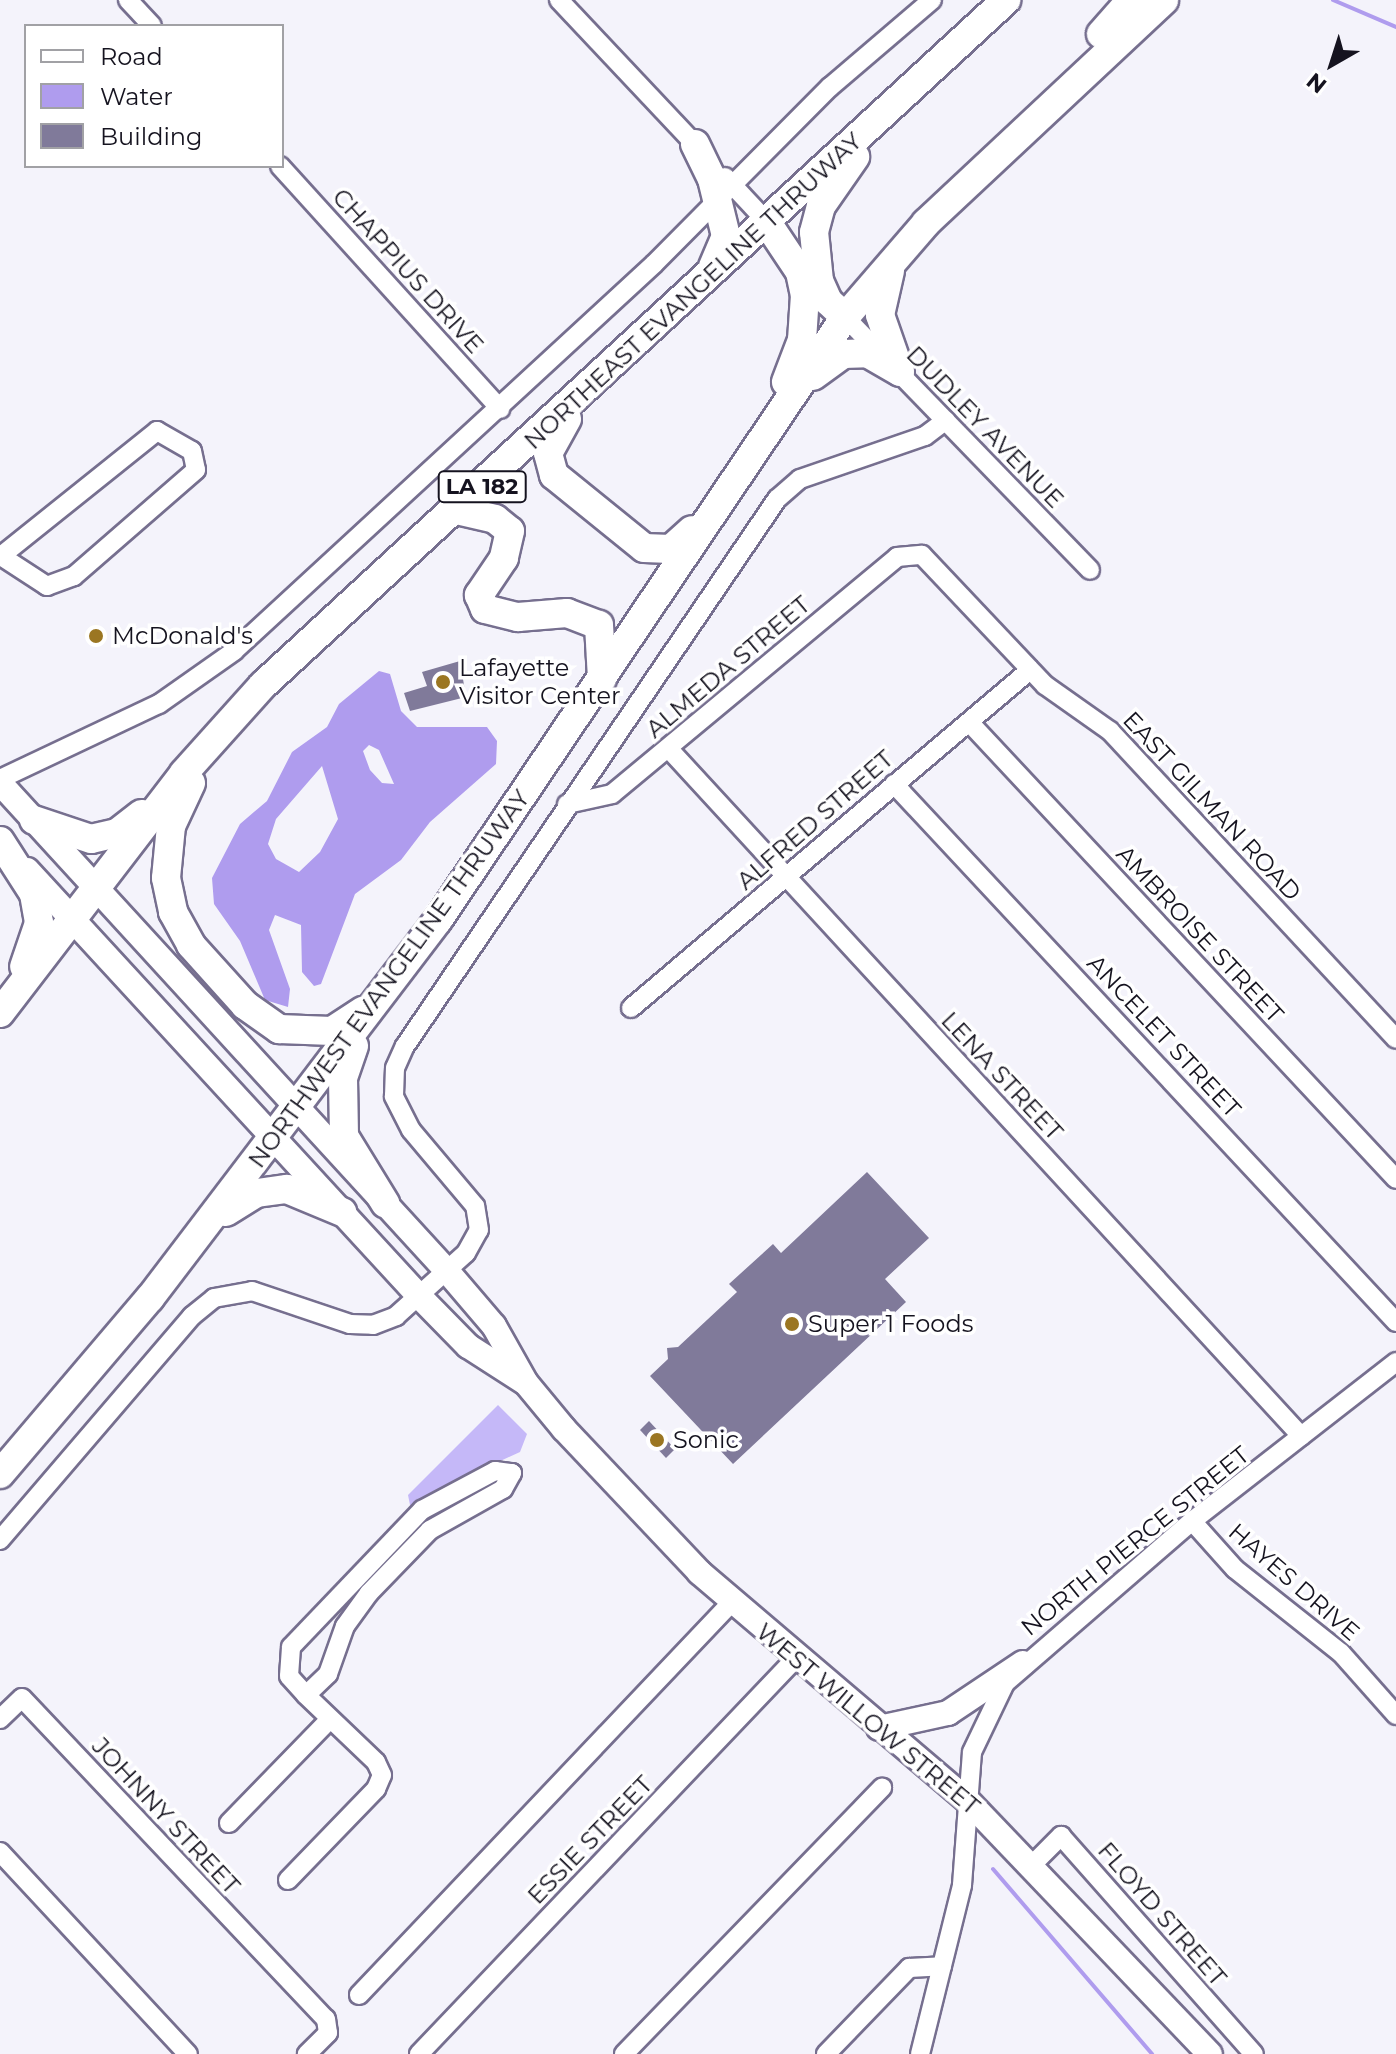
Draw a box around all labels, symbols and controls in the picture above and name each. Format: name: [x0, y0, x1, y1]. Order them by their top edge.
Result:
legend: [24, 24, 284, 168]
north arrow: [1292, 24, 1372, 104]
text: Road: [100, 42, 163, 71]
text: N: [1301, 67, 1332, 99]
text: Water: [100, 82, 173, 111]
text: Building: [100, 122, 203, 151]
street label: NORTHEAST EVANGELINE THRUWAY: [518, 127, 868, 455]
street label: CHAPPIUS DRIVE: [327, 183, 489, 359]
street label: DUDLEY AVENUE: [900, 340, 1070, 514]
road number: LA 182: [436, 469, 528, 505]
street label: ALMEDA STREET: [640, 590, 816, 744]
place label: McDonald's: [112, 622, 253, 650]
marker: McDonald's: [87, 627, 105, 645]
place label: Lafayette Visitor Center: [459, 654, 621, 710]
marker: Lafayette Visitor Center: [434, 673, 452, 691]
street label: EAST GILMAN ROAD: [1117, 705, 1307, 907]
street label: ALFRED STREET: [731, 744, 899, 896]
street label: NORTHWEST EVANGELINE THRUWAY: [242, 785, 536, 1173]
street label: AMBROISE STREET: [1110, 839, 1290, 1029]
street label: ANCELET STREET: [1081, 949, 1247, 1123]
street label: LENA STREET: [935, 1006, 1069, 1146]
place label: Super 1 Foods: [808, 1310, 973, 1338]
marker: Super 1 Foods: [783, 1315, 801, 1333]
place label: Sonic: [673, 1426, 739, 1454]
marker: Sonic: [648, 1431, 666, 1449]
street label: NORTH PIERCE STREET: [1015, 1440, 1255, 1642]
street label: HAYES DRIVE: [1223, 1517, 1365, 1647]
street label: WEST WILLOW STREET: [751, 1617, 985, 1821]
street label: JOHNNY STREET: [86, 1732, 246, 1900]
street label: ESSIE STREET: [522, 1770, 658, 1910]
street label: FLOYD STREET: [1092, 1836, 1232, 1992]

